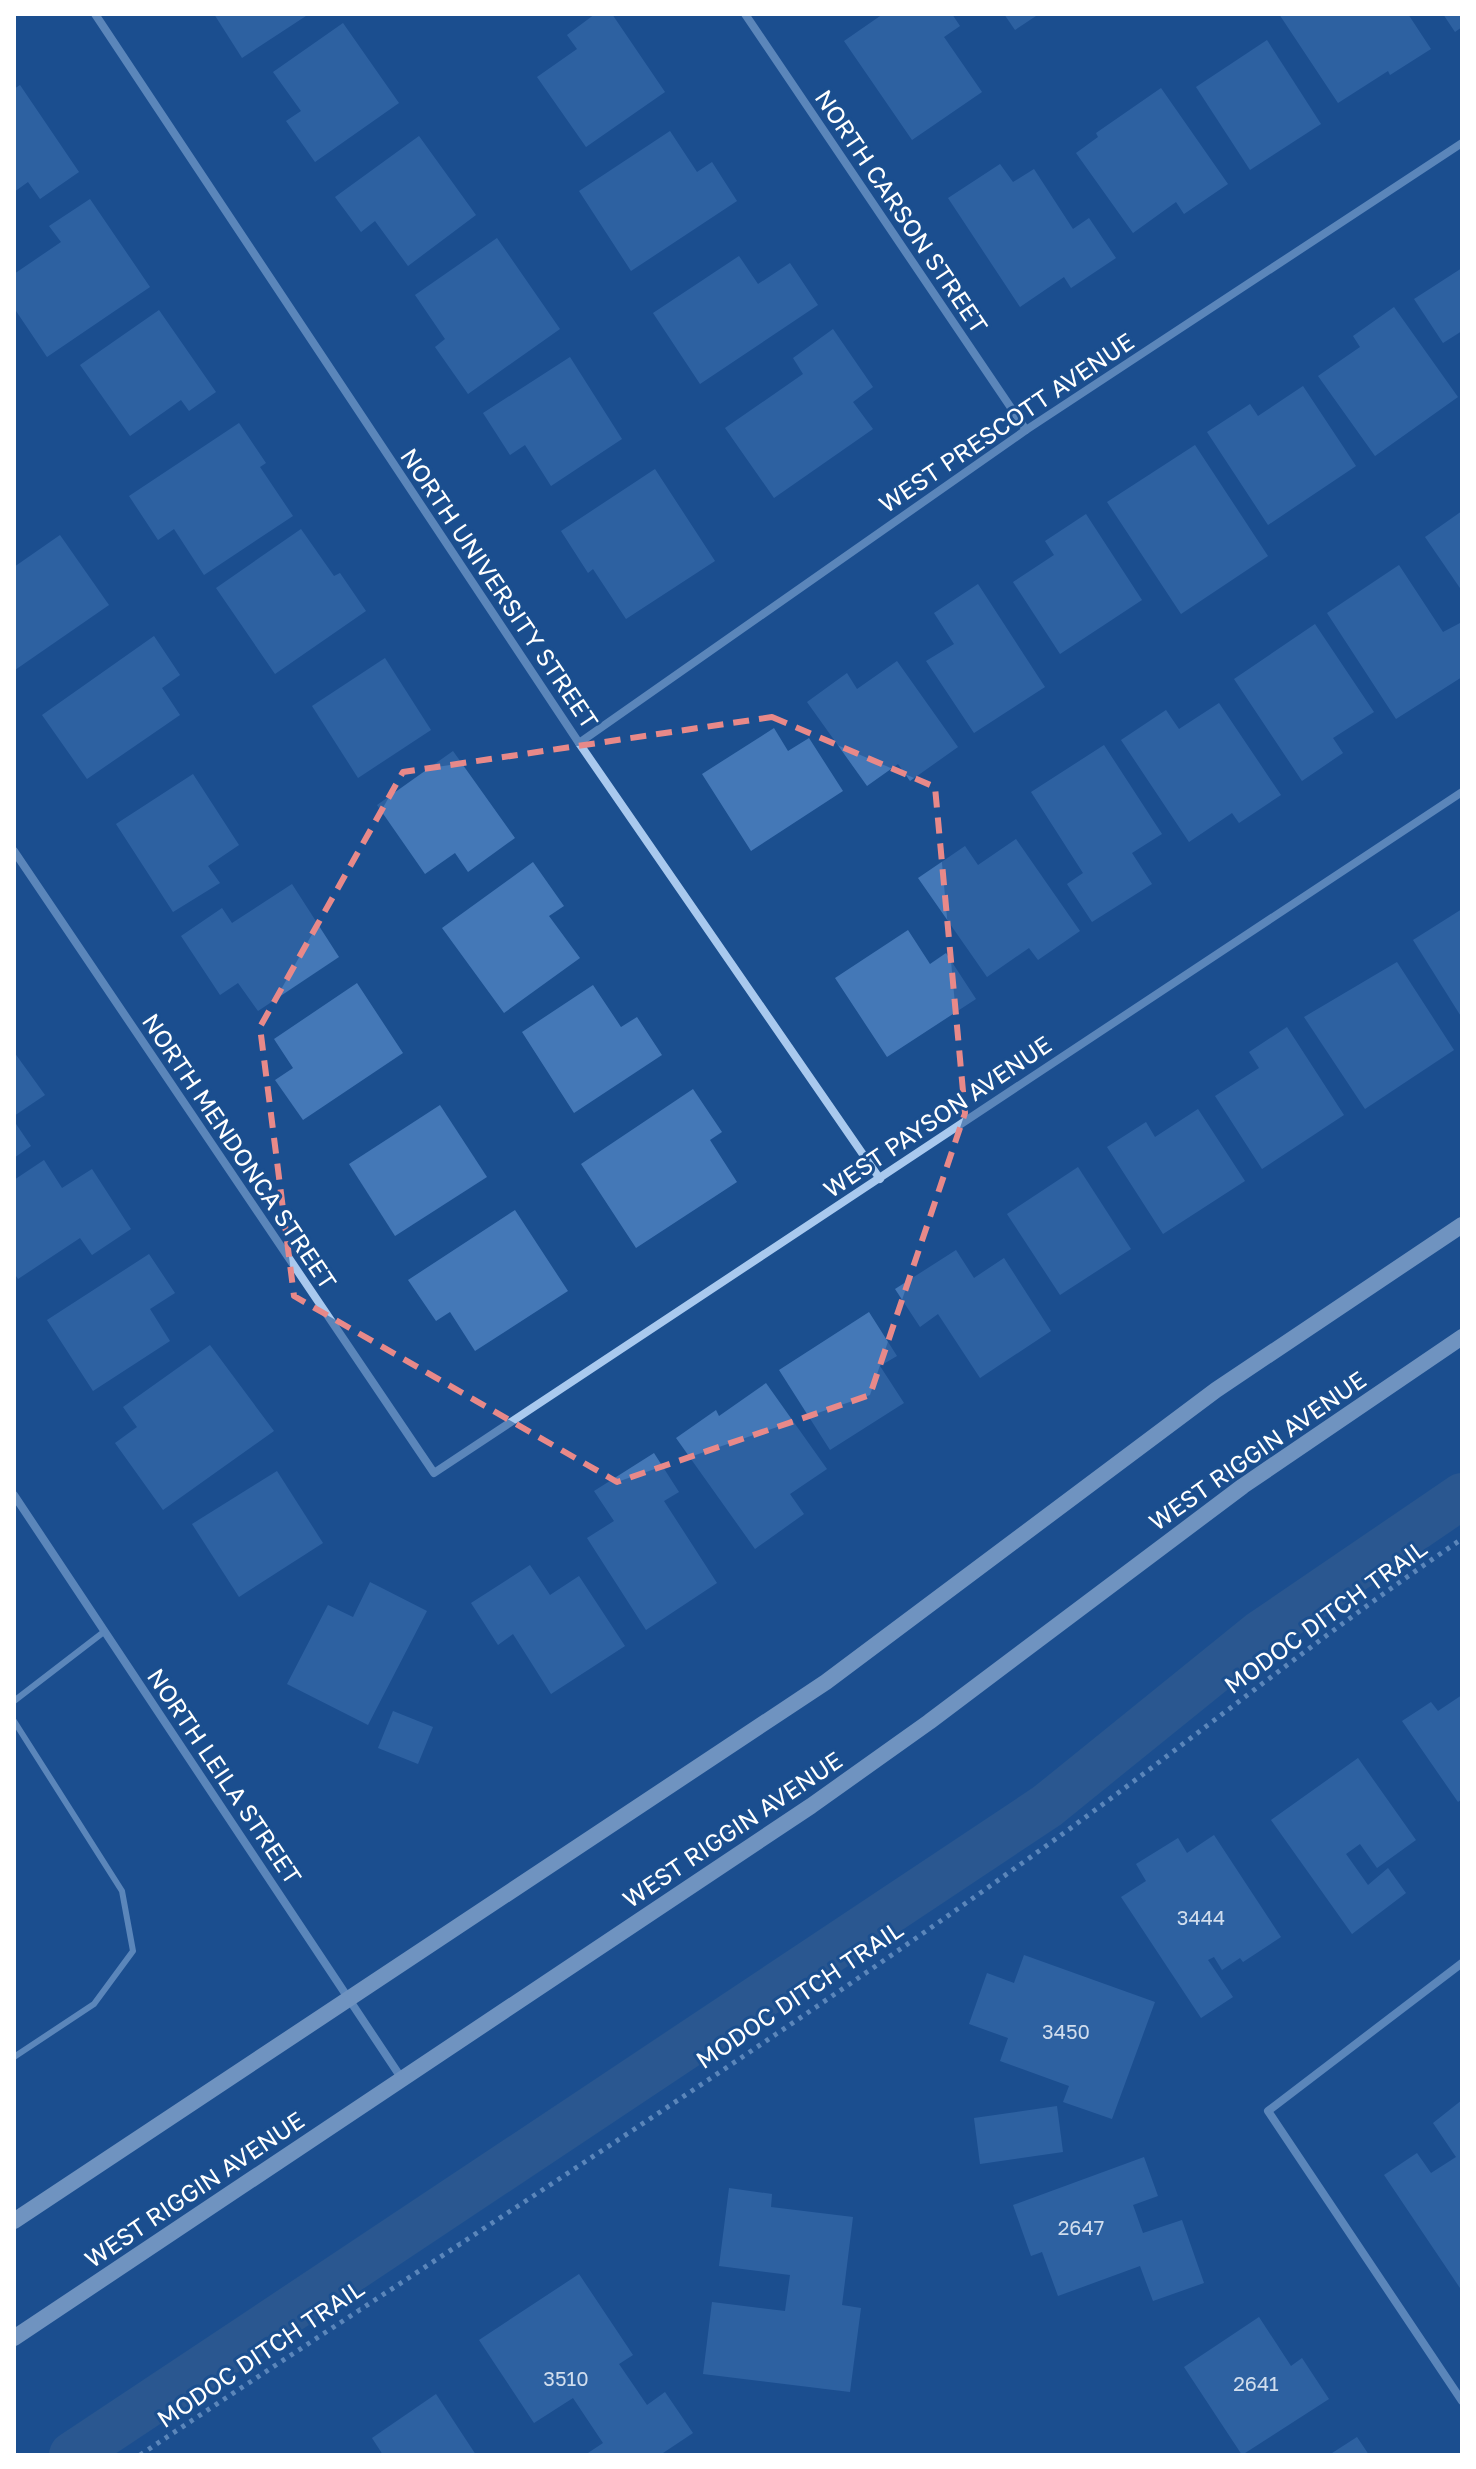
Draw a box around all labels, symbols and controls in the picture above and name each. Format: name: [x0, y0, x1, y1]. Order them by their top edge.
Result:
street label: NORTH CARSON STREET: [810, 84, 994, 338]
street label: WEST PRESCOTT AVENUE: [873, 326, 1139, 518]
street label: NORTH UNIVERSITY STREET: [395, 442, 605, 734]
street label: NORTH MENDONCA STREET: [137, 1008, 343, 1294]
street label: WEST PAYSON AVENUE: [818, 1029, 1056, 1203]
street label: WEST RIGGIN AVENUE: [1143, 1364, 1371, 1536]
street label: MODOC DITCH TRAIL: [1218, 1533, 1432, 1699]
street label: NORTH LEILA STREET: [142, 1662, 308, 1890]
street label: WEST RIGGIN AVENUE: [617, 1745, 847, 1913]
house number: 3444: [1177, 1905, 1225, 1929]
street label: MODOC DITCH TRAIL: [690, 1914, 908, 2074]
house number: 3450: [1042, 2019, 1090, 2043]
street label: WEST RIGGIN AVENUE: [79, 2105, 309, 2273]
house number: 2647: [1058, 2215, 1104, 2239]
street label: MODOC DITCH TRAIL: [151, 2273, 369, 2433]
house number: 3510: [543, 2366, 589, 2390]
house number: 2641: [1233, 2371, 1279, 2395]

